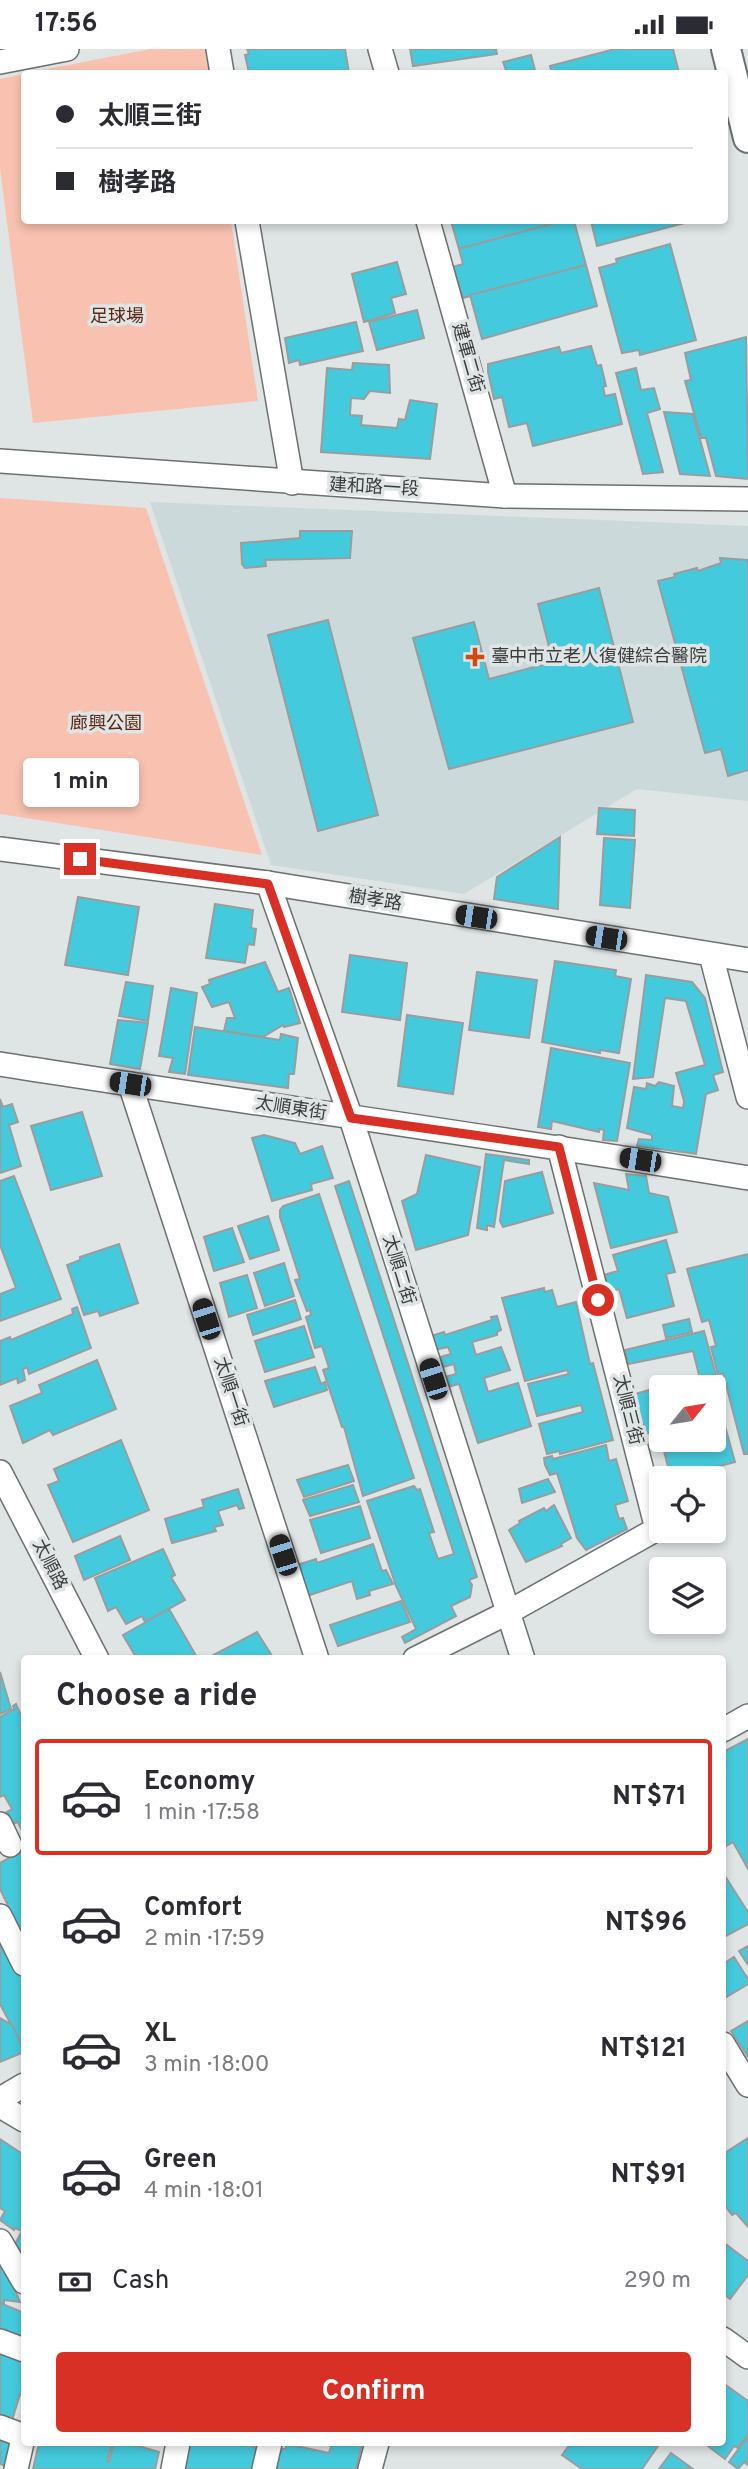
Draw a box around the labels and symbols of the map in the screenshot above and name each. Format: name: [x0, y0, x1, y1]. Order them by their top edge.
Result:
park label: 足球場: [90, 306, 144, 329]
street label: 建軍二街: [446, 320, 488, 396]
street label: 建和路一段: [328, 474, 420, 502]
place label: 臺中市立老人復健綜合醫院: [491, 646, 707, 669]
marker: 臺中市立老人復健綜合醫院: [465, 647, 485, 667]
park label: 廊興公園: [70, 713, 142, 736]
callout: 1 min: [22, 757, 138, 807]
route end: [64, 843, 96, 875]
street label: 樹孝路: [347, 885, 403, 917]
car: [454, 903, 499, 931]
car: [584, 924, 629, 952]
car: [108, 1070, 153, 1098]
street label: 太順東街: [254, 1092, 328, 1126]
car: [618, 1146, 663, 1174]
street label: 太順二街: [376, 1232, 420, 1308]
route start: [582, 1284, 614, 1316]
car: [190, 1296, 223, 1342]
street label: 太順一街: [208, 1354, 252, 1430]
car: [417, 1356, 450, 1402]
street label: 太順三街: [607, 1372, 647, 1448]
north arrow: [649, 1375, 726, 1453]
car: [267, 1532, 300, 1578]
street label: 太順路: [26, 1536, 72, 1594]

